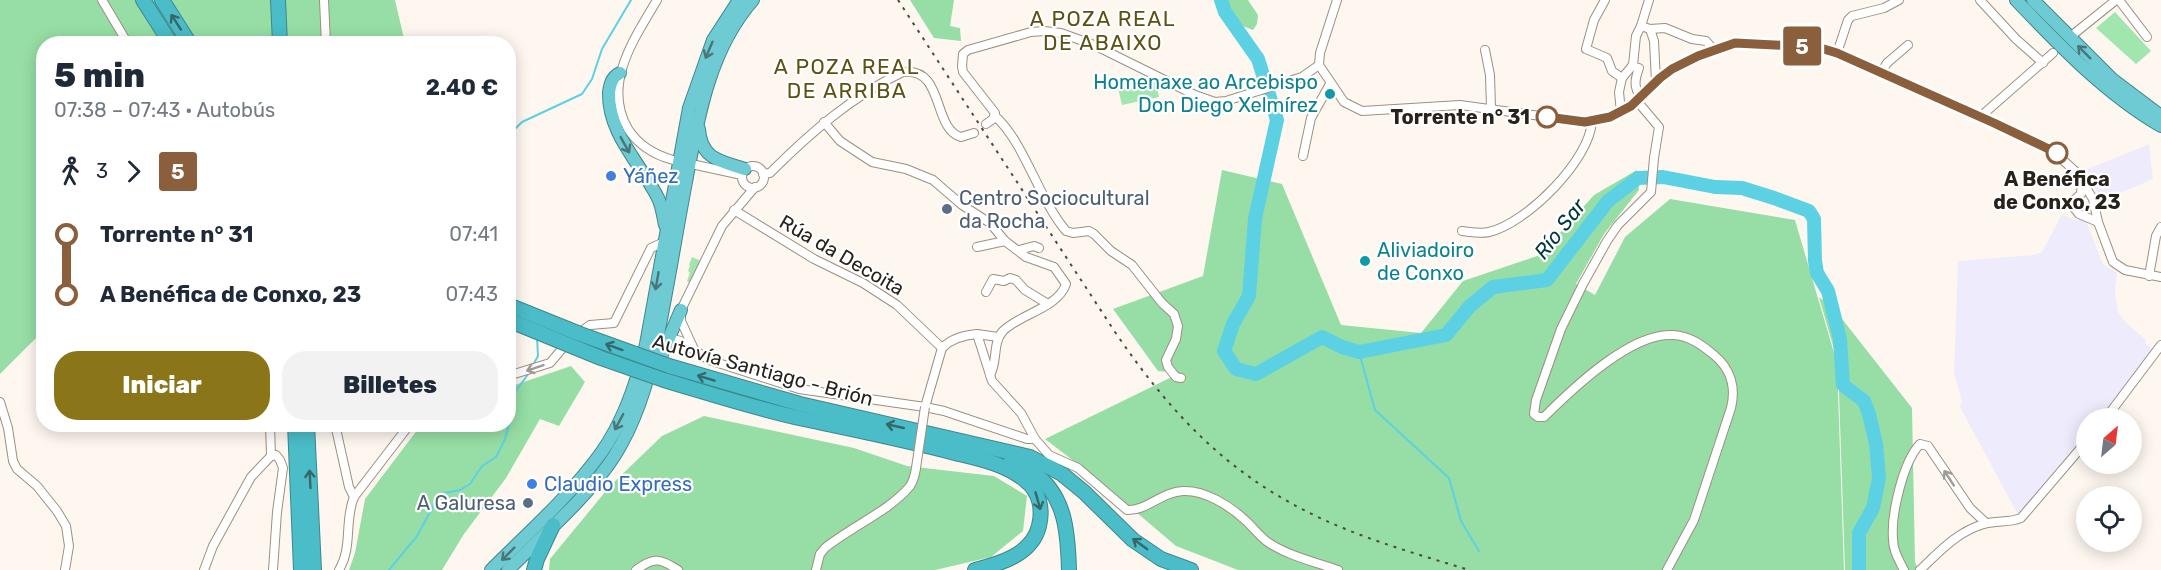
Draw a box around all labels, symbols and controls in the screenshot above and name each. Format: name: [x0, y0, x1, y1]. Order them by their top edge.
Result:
district label: A POZA REAL DE ABAIXO: [1030, 6, 1176, 55]
one-way arrow: [170, 14, 182, 31]
line badge: 5: [1782, 26, 1822, 66]
text: 5: [1795, 34, 1809, 59]
one-way arrow: [703, 40, 714, 59]
one-way arrow: [2076, 44, 2091, 59]
district label: A POZA REAL DE ARRIBA: [774, 54, 920, 103]
text: 5 min: [54, 56, 145, 95]
place label: Homenaxe ao Arcebispo Don Diego Xelmírez: [1093, 70, 1318, 117]
text: 2.40 €: [426, 74, 498, 101]
marker: Homenaxe ao Arcebispo Don Diego Xelmírez: [1323, 87, 1337, 101]
text: 07:38 – 07:43 · Autobús: [54, 98, 275, 122]
place label: Torrente n° 31: [1391, 105, 1530, 129]
marker: Torrente n° 31: [1536, 106, 1558, 128]
one-way arrow: [620, 136, 632, 153]
marker: A Benéfica de Conxo, 23: [2046, 142, 2068, 164]
icon: walk: [54, 155, 87, 188]
icon: forward: [117, 155, 150, 188]
text: 3: [96, 159, 108, 183]
text: 5: [171, 159, 185, 184]
place label: Yáñez: [623, 164, 679, 188]
place label: A Benéfica de Conxo, 23: [1993, 167, 2121, 214]
marker: Yáñez: [604, 169, 618, 183]
place label: Centro Sociocultural da Rocha: [959, 186, 1150, 233]
water label: Río Sar: [1528, 193, 1591, 264]
marker: Centro Sociocultural da Rocha: [940, 202, 954, 216]
street label: Rúa da Decoita: [775, 210, 909, 300]
text: Torrente n° 31: [100, 221, 253, 248]
text: 07:41: [449, 222, 498, 246]
place label: Aliviadoiro de Conxo: [1377, 238, 1474, 285]
marker: Aliviadoiro de Conxo: [1358, 254, 1372, 268]
one-way arrow: [651, 270, 662, 290]
text: A Benéfica de Conxo, 23: [100, 281, 361, 308]
text: 07:43: [445, 282, 498, 306]
street label: Autovía Santiago - Brión: [650, 329, 876, 411]
one-way arrow: [605, 341, 624, 352]
button: Iniciar: [54, 351, 270, 420]
button: Billetes: [282, 351, 498, 420]
one-way arrow: [526, 364, 544, 375]
one-way arrow: [697, 372, 716, 383]
north arrow: [2076, 408, 2142, 474]
map controls: [2076, 408, 2142, 552]
one-way arrow: [613, 412, 624, 430]
one-way arrow: [886, 419, 905, 431]
one-way arrow: [304, 469, 315, 489]
one-way arrow: [1942, 470, 1954, 487]
place label: Claudio Express: [544, 472, 692, 496]
marker: Claudio Express: [525, 477, 539, 491]
button: locate: [2076, 486, 2142, 552]
place label: A Galuresa: [417, 491, 516, 515]
one-way arrow: [1032, 491, 1044, 510]
marker: A Galuresa: [521, 496, 535, 510]
one-way arrow: [1132, 538, 1148, 550]
one-way arrow: [500, 546, 515, 561]

